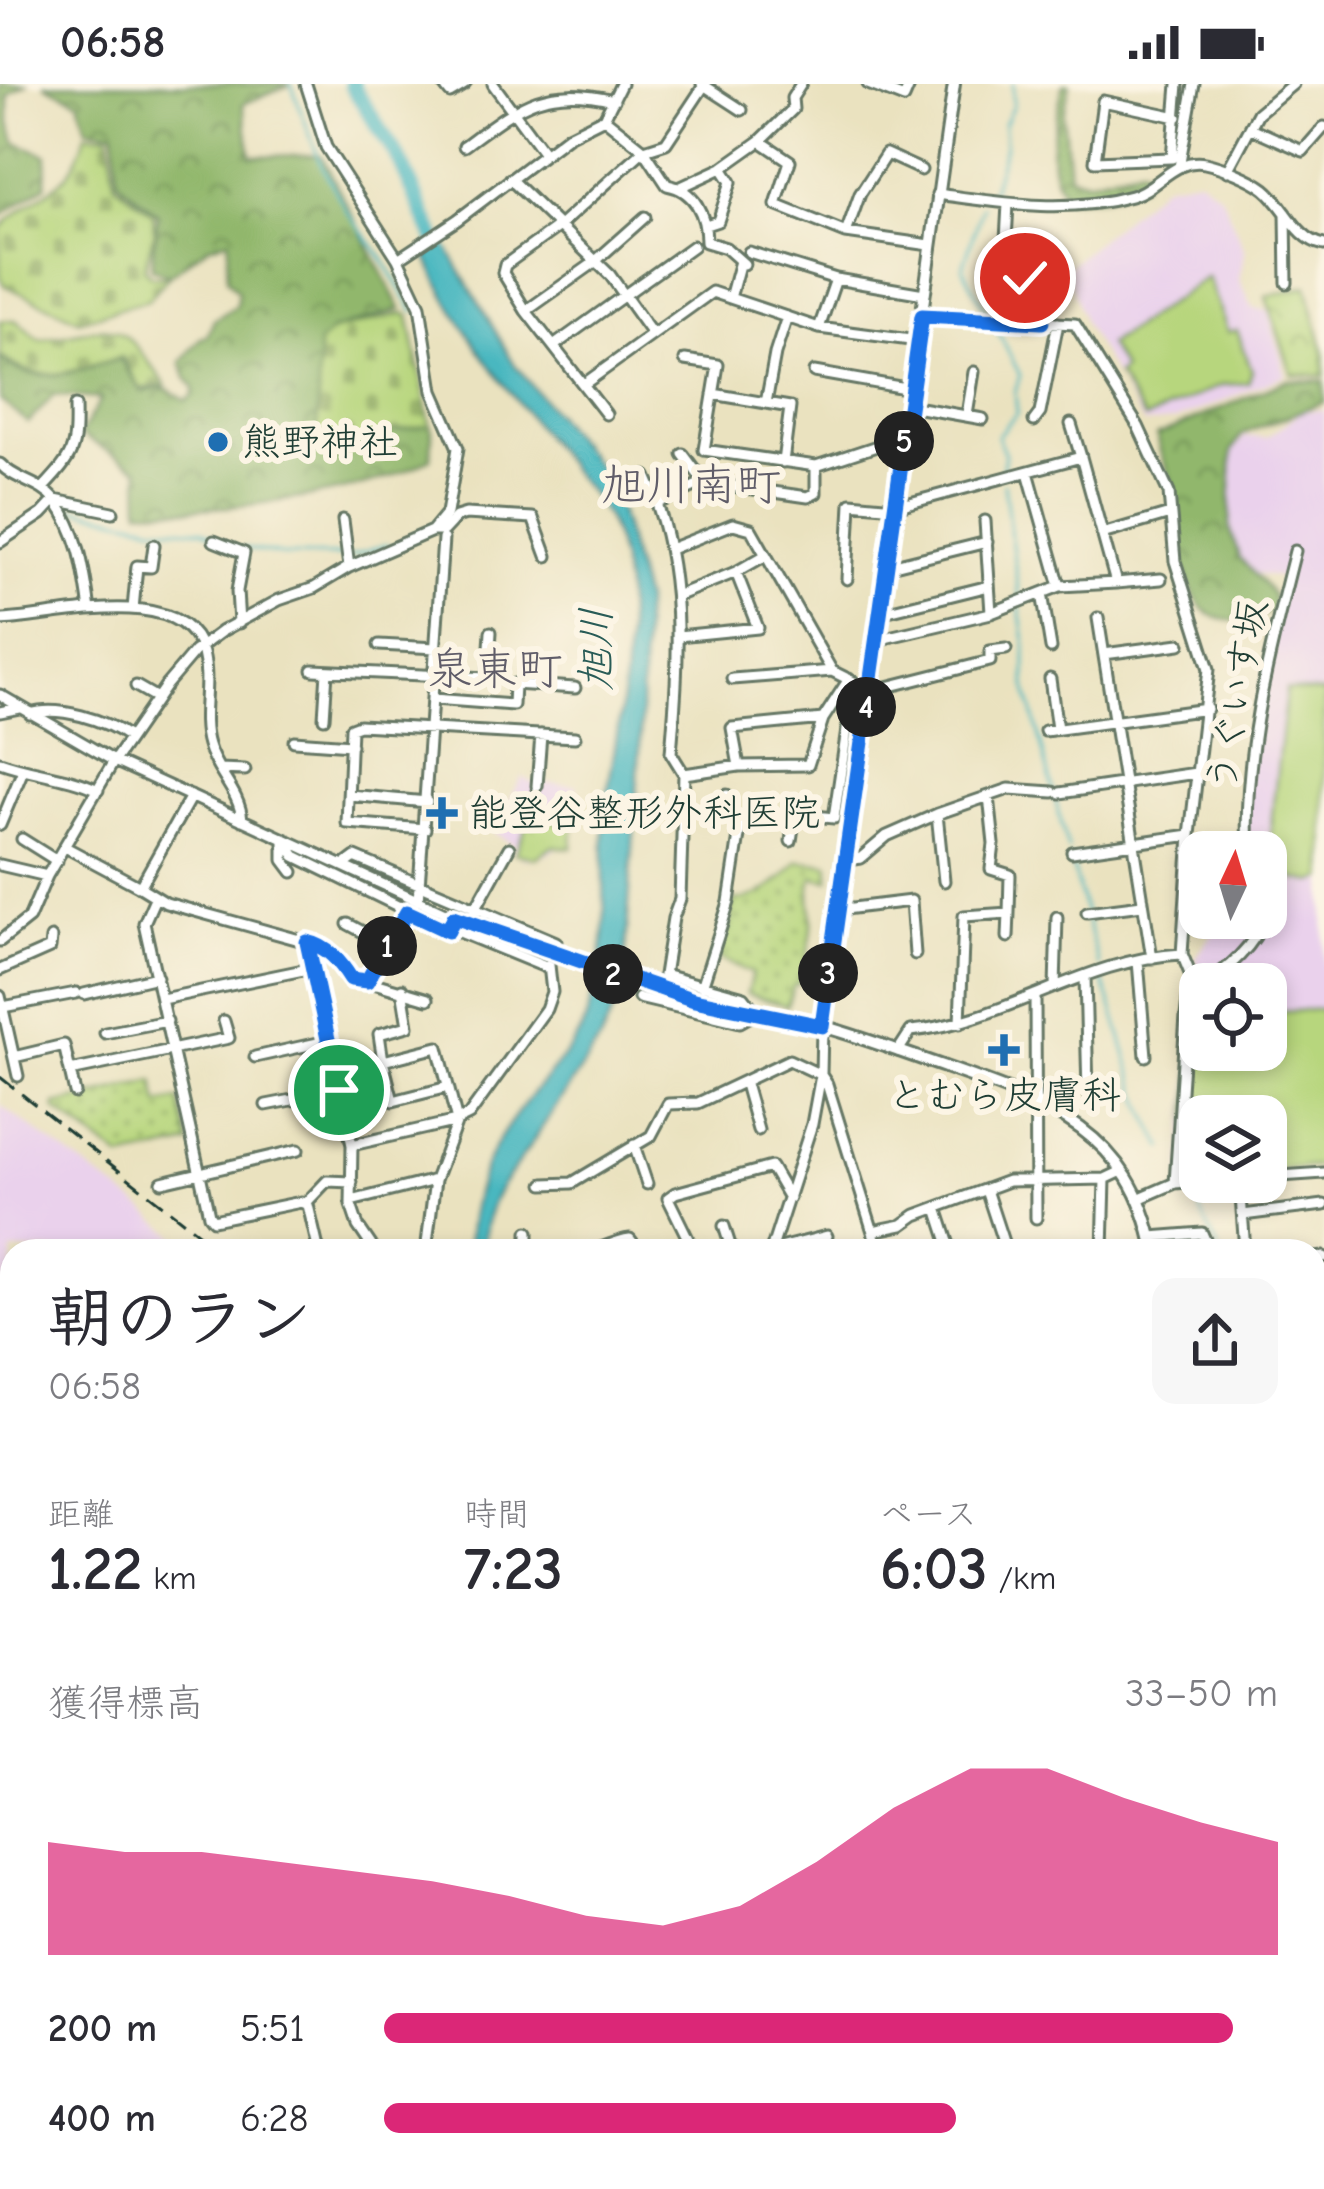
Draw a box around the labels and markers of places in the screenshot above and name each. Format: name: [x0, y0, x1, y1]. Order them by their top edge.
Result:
pin: [974, 227, 1076, 329]
pin: 5: [874, 411, 934, 471]
place label: 熊野神社: [242, 420, 398, 465]
marker: 熊野神社: [205, 429, 231, 455]
pin: 4: [836, 677, 896, 737]
place label: 能登谷整形外科医院: [469, 791, 820, 836]
marker: 能登谷整形外科医院: [426, 797, 458, 829]
pin: 1: [357, 916, 417, 976]
pin: 3: [798, 943, 858, 1003]
pin: 2: [583, 944, 643, 1004]
marker: とむら皮膚科: [988, 1034, 1020, 1066]
pin: [288, 1039, 390, 1141]
place label: とむら皮膚科: [887, 1073, 1121, 1118]

